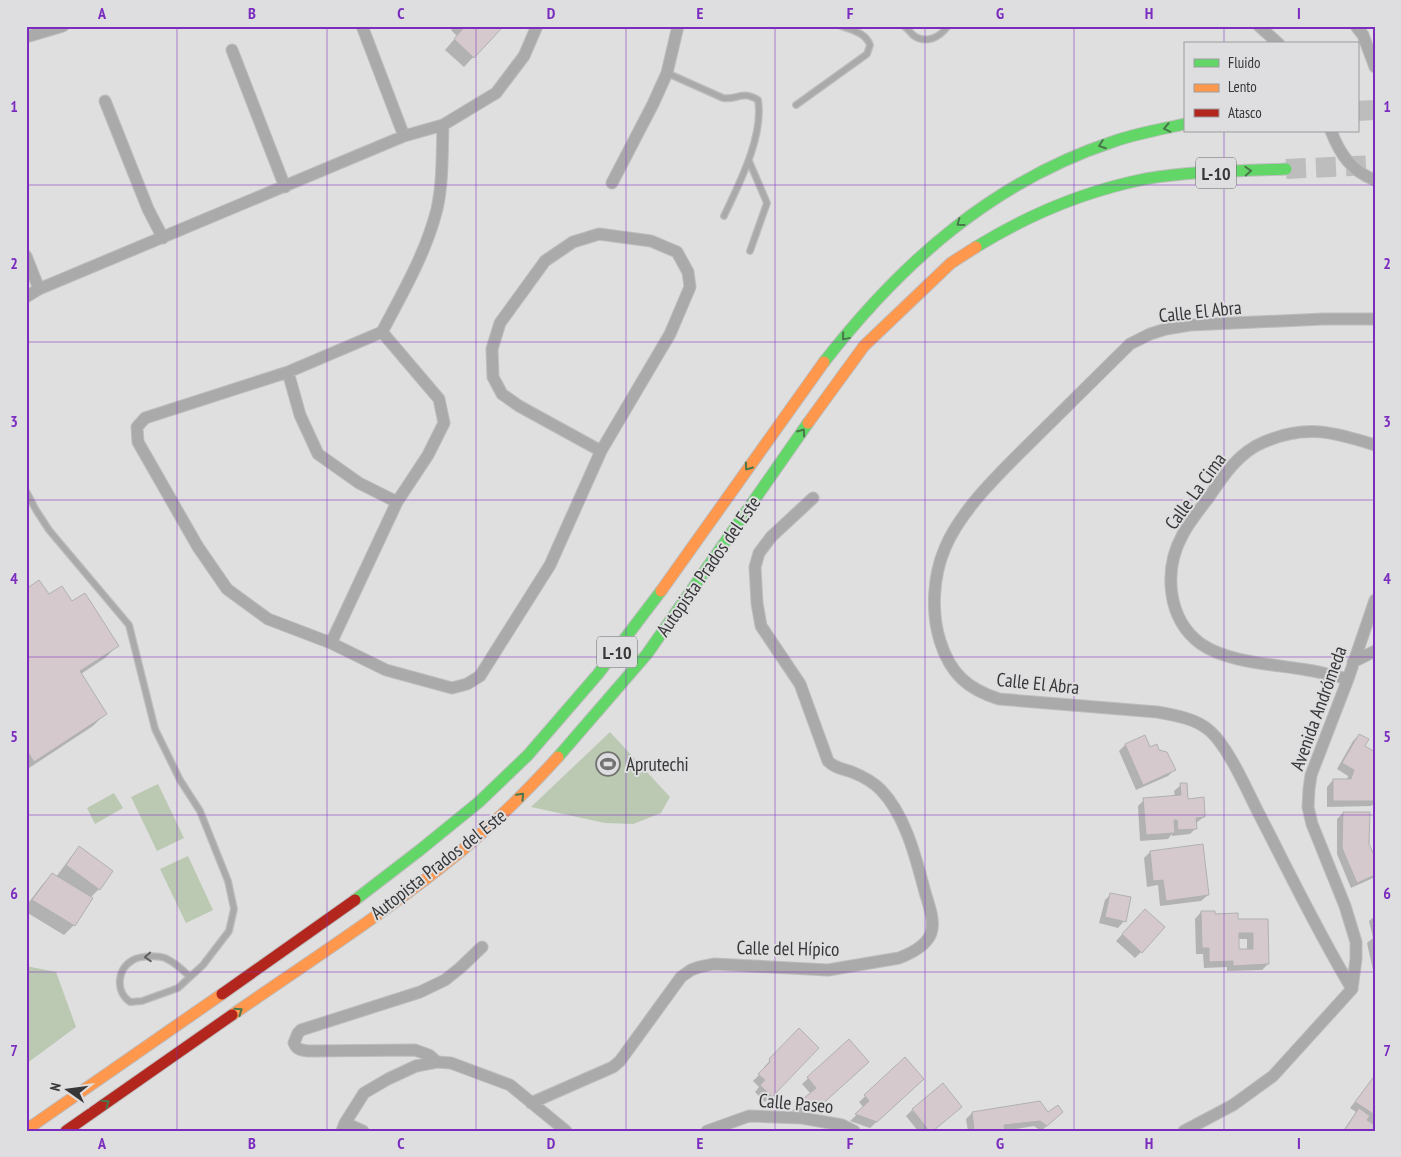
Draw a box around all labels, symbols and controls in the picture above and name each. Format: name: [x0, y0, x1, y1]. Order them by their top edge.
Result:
text: A: [97, 3, 107, 23]
text: B: [248, 3, 256, 23]
text: C: [397, 3, 405, 23]
text: D: [547, 3, 556, 23]
text: E: [697, 3, 704, 23]
text: F: [847, 3, 854, 23]
text: G: [996, 3, 1004, 23]
text: H: [1145, 3, 1153, 23]
text: I: [1297, 3, 1301, 23]
legend: [1184, 42, 1358, 132]
text: Fluido: [1228, 53, 1260, 72]
text: Lento: [1228, 77, 1257, 96]
text: 1: [10, 96, 18, 116]
text: 1: [1383, 96, 1391, 116]
text: Atasco: [1228, 103, 1262, 122]
one-way arrow: [1162, 122, 1171, 133]
one-way arrow: [1098, 139, 1107, 149]
road number: L-10: [1196, 158, 1236, 188]
one-way arrow: [1245, 166, 1253, 177]
one-way arrow: [956, 217, 966, 226]
text: 2: [10, 253, 18, 273]
text: 2: [1383, 253, 1391, 273]
street label: Calle El Abra: [1158, 295, 1242, 327]
one-way arrow: [841, 331, 850, 340]
text: 3: [10, 411, 18, 431]
text: 3: [1383, 411, 1391, 431]
one-way arrow: [796, 428, 805, 438]
street label: Calle La Cima: [1159, 448, 1231, 534]
one-way arrow: [745, 462, 754, 471]
street label: Autopista Prados del Este: [651, 491, 766, 641]
text: 4: [10, 568, 18, 588]
text: 4: [1383, 568, 1391, 588]
road number: L-10: [597, 636, 637, 668]
street label: Avenida Andrómeda: [1284, 643, 1352, 773]
street label: Calle El Abra: [996, 667, 1080, 699]
text: 5: [10, 726, 18, 746]
text: 5: [1383, 726, 1391, 746]
sports icon: Aprutechi: [595, 751, 621, 777]
place label: Aprutechi: [626, 752, 689, 776]
one-way arrow: [516, 792, 525, 801]
street label: Autopista Prados del Este: [365, 803, 511, 925]
text: 6: [10, 883, 18, 903]
text: 6: [1383, 883, 1391, 903]
street label: Calle del Hípico: [736, 935, 840, 961]
one-way arrow: [144, 952, 152, 963]
one-way arrow: [234, 1008, 243, 1017]
text: 7: [10, 1040, 18, 1060]
text: 7: [1383, 1040, 1391, 1060]
north arrow: [42, 1064, 92, 1114]
text: N: [46, 1081, 65, 1093]
street label: Calle Paseo: [758, 1088, 834, 1118]
one-way arrow: [100, 1100, 110, 1109]
text: A: [97, 1133, 107, 1153]
text: B: [248, 1133, 256, 1153]
text: C: [397, 1133, 405, 1153]
text: D: [547, 1133, 556, 1153]
text: E: [697, 1133, 704, 1153]
text: F: [847, 1133, 854, 1153]
text: G: [996, 1133, 1004, 1153]
text: H: [1145, 1133, 1153, 1153]
text: I: [1297, 1133, 1301, 1153]

